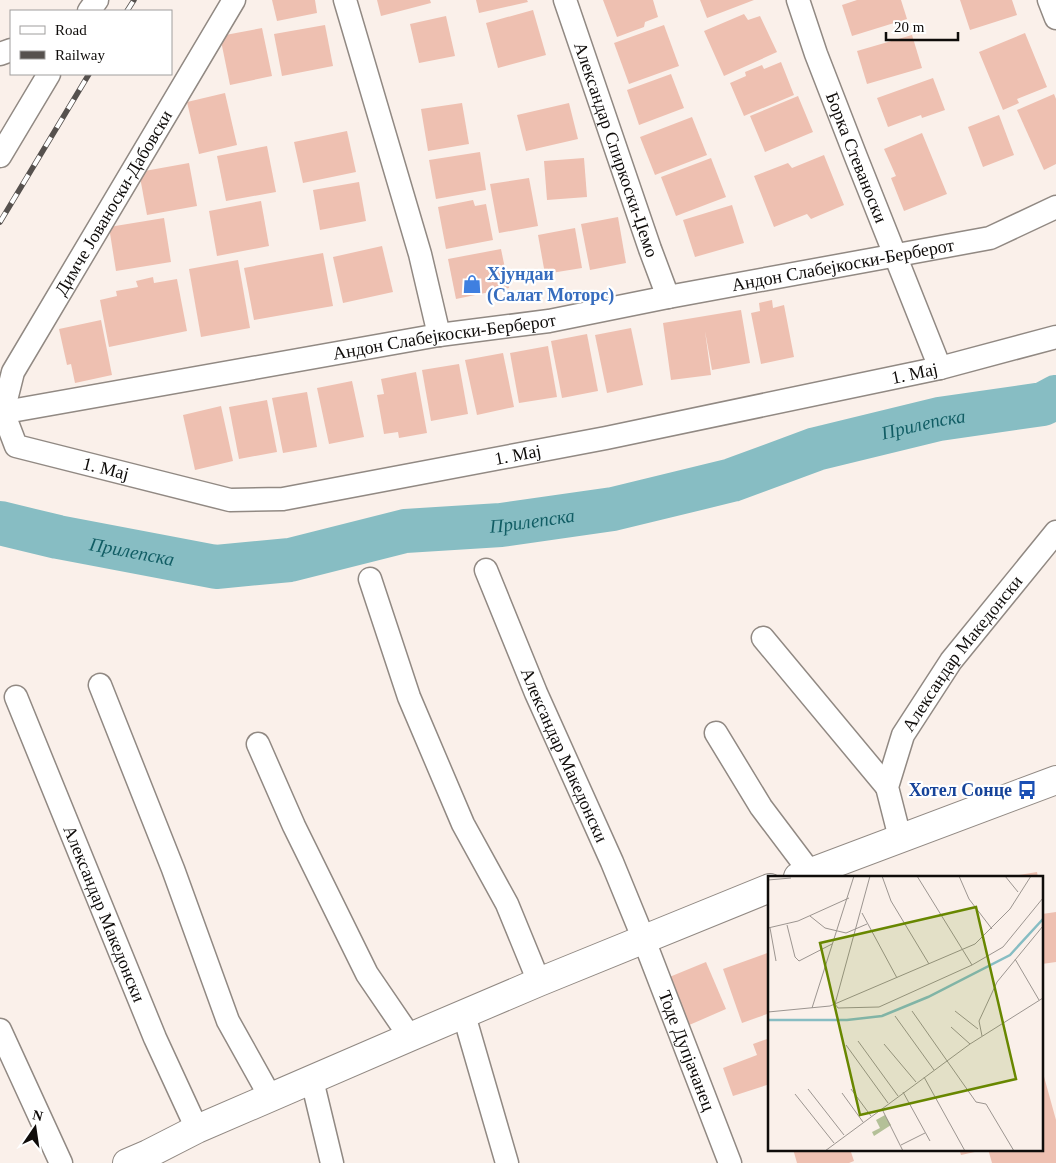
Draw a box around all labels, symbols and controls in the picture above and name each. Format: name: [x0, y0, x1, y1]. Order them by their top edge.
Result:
legend: [10, 10, 172, 75]
scale bar: [886, 10, 958, 42]
text: 20 m: [894, 19, 925, 35]
text: Road: [55, 22, 87, 38]
street label: Александар Спиркоски-Џемо: [570, 39, 662, 260]
text: Railway: [55, 47, 105, 63]
street label: Борка Стеваноски: [822, 89, 891, 226]
street label: Димче Јованоски-Дабовски: [51, 106, 176, 299]
street label: Андон Слабејкоски-Берберот: [730, 235, 956, 295]
place label: Хјундаи (Салат Моторс): [487, 264, 614, 306]
shop icon: Хјундаи (Салат Моторс): [461, 273, 483, 295]
street label: Андон Слабејкоски-Берберот: [331, 310, 558, 364]
street label: 1. Мај: [889, 359, 940, 388]
water label: Прилепска: [878, 405, 967, 444]
street label: 1. Мај: [493, 440, 543, 469]
street label: 1. Мај: [81, 453, 131, 484]
water label: Прилепска: [488, 505, 576, 537]
water label: Прилепска: [87, 533, 176, 570]
street label: Александар Македонски: [898, 571, 1027, 735]
street label: Александар Македонски: [517, 665, 612, 846]
bus stop icon: Хотел Сонце: [1016, 779, 1038, 801]
place label: Хотел Сонце: [909, 780, 1012, 800]
street label: Александар Македонски: [59, 822, 149, 1005]
inset map: [768, 876, 1044, 1150]
street label: Тоде Дупјачанец: [654, 988, 719, 1114]
north arrow: [10, 1103, 60, 1153]
text: N: [31, 1107, 44, 1124]

